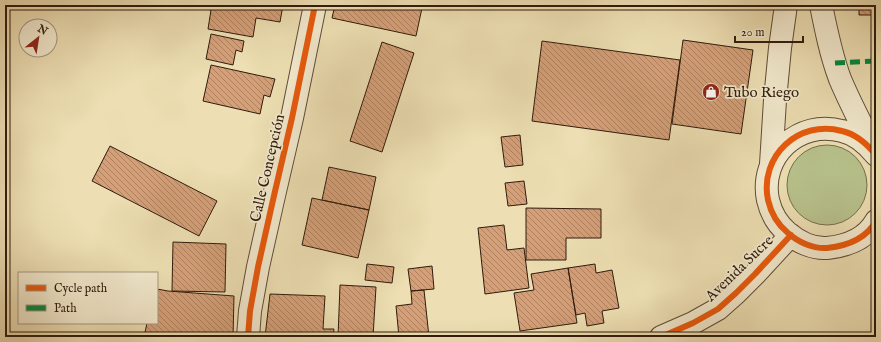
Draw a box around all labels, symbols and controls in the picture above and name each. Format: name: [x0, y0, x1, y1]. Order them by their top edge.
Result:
north arrow: [18, 18, 58, 58]
scale bar: [735, 18, 803, 44]
text: N: [34, 21, 51, 39]
text: 20 m: [741, 25, 764, 40]
shop icon: Tubo Riego: [701, 82, 721, 102]
place label: Tubo Riego: [724, 83, 799, 102]
street label: Calle Concepción: [246, 112, 289, 224]
street label: Avenida Sucre: [701, 231, 777, 306]
legend: [18, 272, 158, 324]
text: Cycle path: [54, 281, 108, 297]
text: Path: [54, 301, 77, 316]

